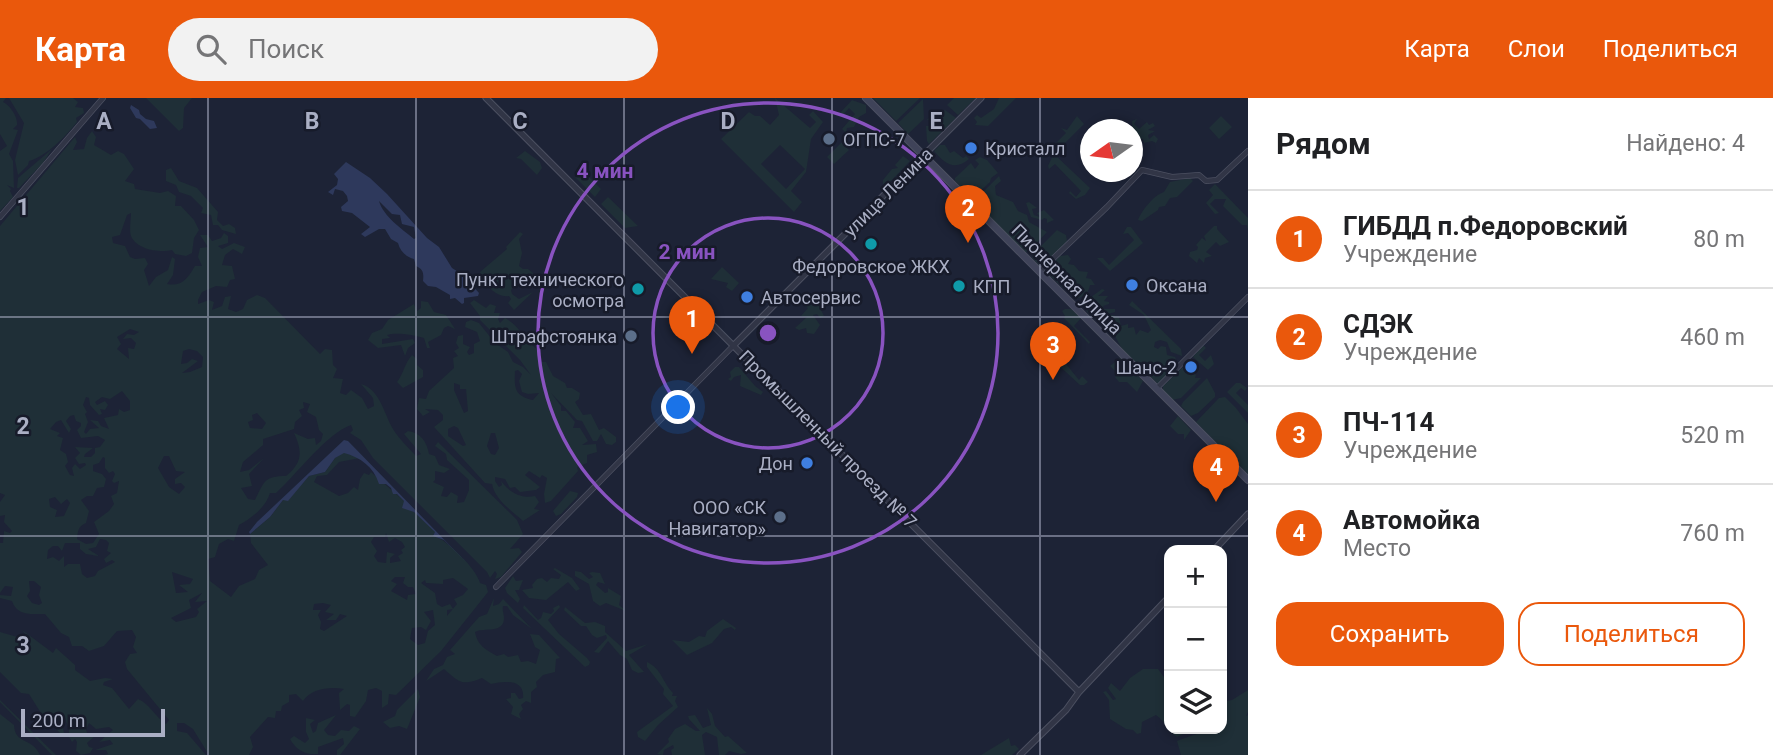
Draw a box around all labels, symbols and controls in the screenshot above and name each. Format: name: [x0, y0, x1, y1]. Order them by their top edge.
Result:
search box: [168, 18, 658, 81]
text: Карта: [35, 30, 126, 69]
icon: search: [192, 30, 230, 68]
text: Поиск: [248, 34, 324, 64]
text: Карта: [1404, 35, 1470, 63]
text: Слои: [1508, 35, 1565, 63]
text: Поделиться: [1603, 35, 1738, 63]
text: A: [96, 108, 112, 135]
text: B: [305, 108, 319, 135]
text: C: [512, 108, 528, 135]
text: D: [721, 108, 735, 135]
text: E: [930, 108, 943, 135]
north arrow: [1080, 119, 1143, 182]
text: Рядом: [1276, 126, 1371, 161]
place label: ОГПС-7: [843, 129, 905, 150]
text: Найдено: 4: [1626, 130, 1745, 157]
marker: ОГПС-7: [821, 131, 837, 147]
place label: Кристалл: [985, 138, 1065, 159]
marker: Кристалл: [963, 140, 979, 156]
street label: улица Ленина: [839, 143, 937, 241]
text: 4 мин: [577, 159, 634, 183]
pin: 2: [945, 185, 991, 243]
text: 1: [16, 194, 30, 221]
text: ГИБДД п.Федоровский: [1343, 211, 1628, 241]
street label: Пионерная улица: [1007, 219, 1127, 339]
text: 1: [1292, 226, 1306, 253]
text: 80 m: [1693, 226, 1745, 253]
marker: Федоровское ЖКХ: [863, 236, 879, 252]
text: 2 мин: [659, 240, 716, 264]
text: Учреждение: [1343, 241, 1477, 268]
place label: Федоровское ЖКХ: [792, 256, 950, 277]
place label: Пункт технического осмотра: [456, 269, 624, 311]
place label: Оксана: [1146, 275, 1207, 296]
place label: КПП: [973, 276, 1010, 297]
marker: Оксана: [1124, 277, 1140, 293]
marker: КПП: [951, 278, 967, 294]
marker: Пункт технического осмотра: [630, 281, 646, 297]
place label: Автосервис: [761, 287, 861, 308]
marker: Автосервис: [739, 289, 755, 305]
pin: 1: [669, 296, 715, 354]
text: СДЭК: [1343, 309, 1413, 339]
centre of rings: [756, 321, 780, 345]
pin: 3: [1030, 322, 1076, 380]
text: 2: [1292, 324, 1306, 351]
text: 460 m: [1680, 324, 1745, 351]
place label: Штрафстоянка: [491, 326, 617, 347]
marker: Штрафстоянка: [623, 328, 639, 344]
text: Учреждение: [1343, 339, 1477, 366]
street label: Промышленный проезд № 7: [735, 346, 921, 532]
place label: Шанс-2: [1115, 357, 1177, 378]
marker: Шанс-2: [1183, 359, 1199, 375]
your location: [661, 390, 695, 424]
text: ПЧ-114: [1343, 407, 1434, 437]
text: 2: [16, 413, 30, 440]
text: 3: [1292, 422, 1306, 449]
text: 520 m: [1680, 422, 1745, 449]
text: Учреждение: [1343, 437, 1477, 464]
pin: 4: [1193, 444, 1239, 502]
place label: Дон: [759, 453, 793, 474]
marker: Дон: [799, 455, 815, 471]
place label: ООО «СК Навигатор»: [668, 497, 766, 539]
text: Автомойка: [1343, 505, 1480, 535]
marker: ООО «СК Навигатор»: [772, 509, 788, 525]
text: 4: [1292, 520, 1306, 547]
text: 760 m: [1680, 520, 1745, 547]
text: Место: [1343, 535, 1411, 562]
map controls: [1164, 545, 1227, 734]
button: +: [1164, 545, 1227, 608]
button: Сохранить: [1276, 602, 1504, 666]
button: Поделиться: [1518, 602, 1745, 666]
button: −: [1164, 608, 1227, 671]
text: 3: [16, 632, 30, 659]
button: layers: [1164, 671, 1227, 734]
scale bar: [21, 706, 164, 738]
text: 200 m: [32, 709, 85, 732]

